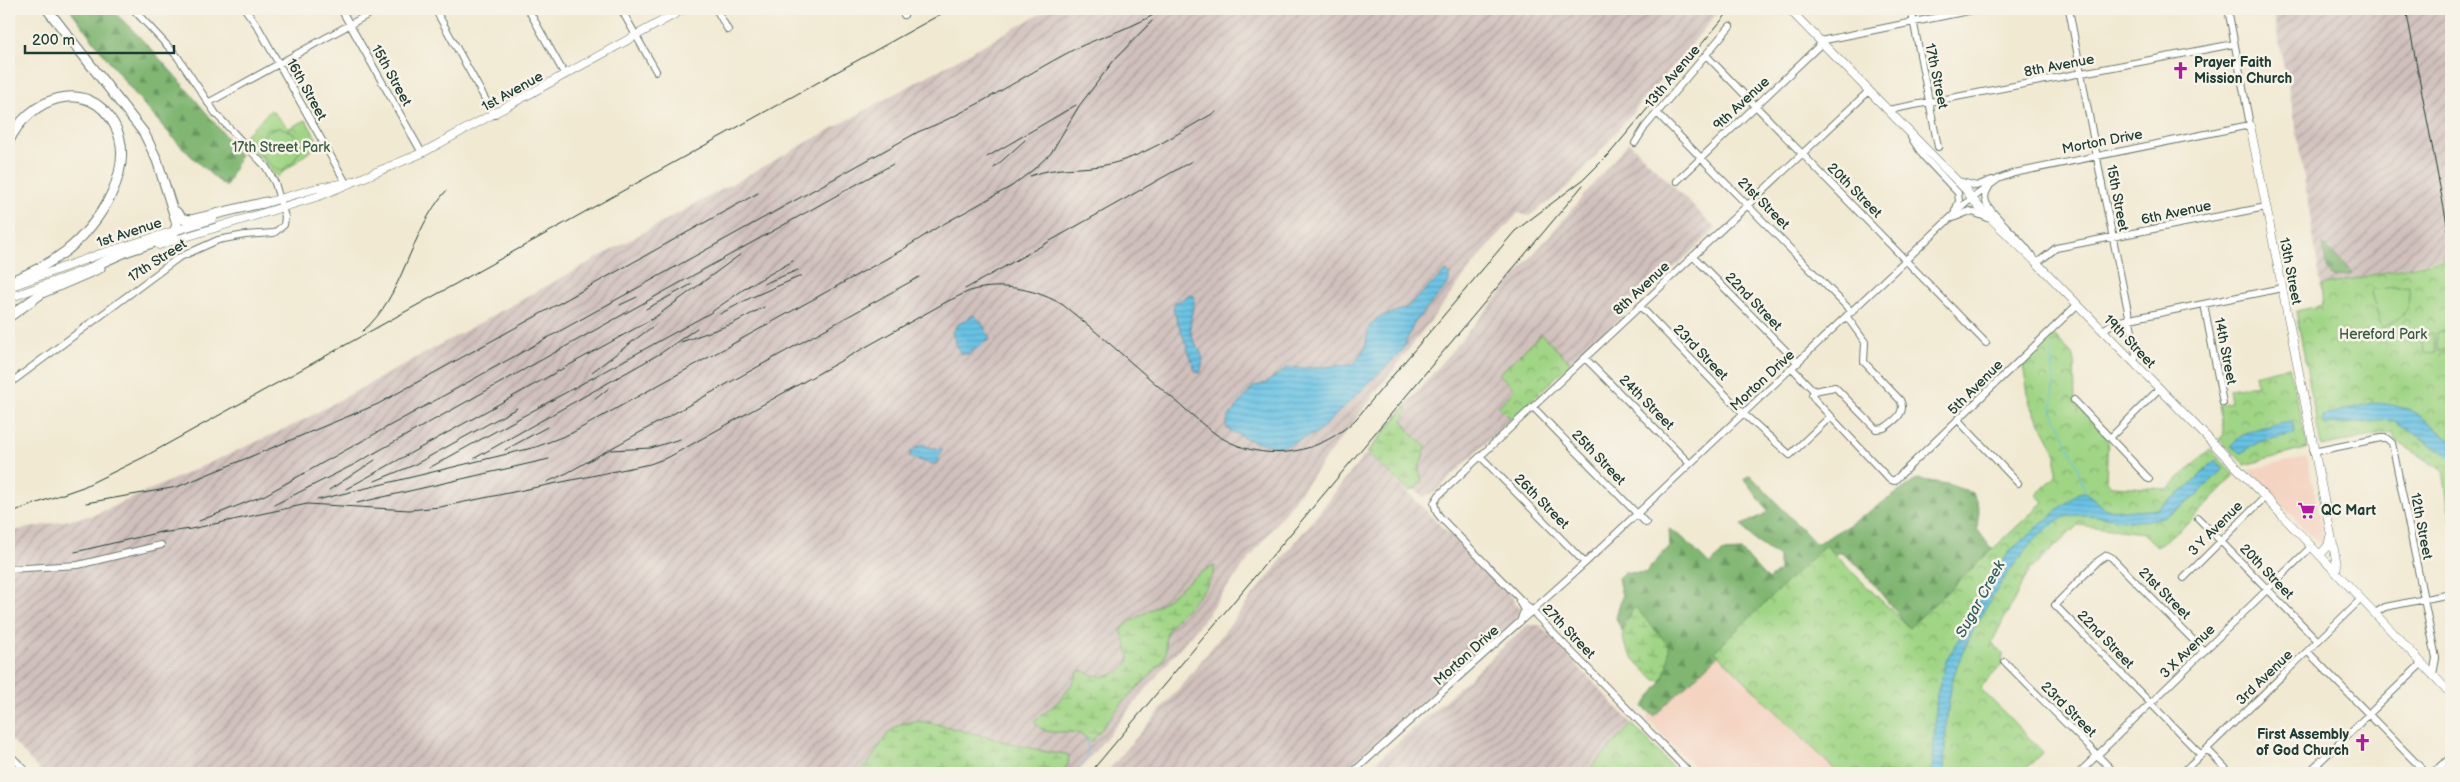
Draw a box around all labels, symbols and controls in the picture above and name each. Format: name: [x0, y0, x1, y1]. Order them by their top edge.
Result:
scale bar: [25, 22, 174, 54]
text: 200 m: [32, 31, 75, 50]
street label: 13th Avenue: [1641, 41, 1704, 111]
street label: 15th Street: [368, 42, 416, 109]
street label: 17th Street: [1921, 42, 1952, 111]
street label: 8th Avenue: [2023, 50, 2096, 81]
place label: Prayer Faith Mission Church: [2194, 54, 2292, 87]
street label: 16th Street: [283, 55, 331, 124]
church icon: Prayer Faith Mission Church: [2170, 60, 2190, 80]
street label: 1st Avenue: [479, 68, 546, 115]
street label: 9th Avenue: [1710, 73, 1773, 134]
street label: Morton Drive: [2060, 125, 2144, 158]
park label: 17th Street Park: [232, 139, 330, 156]
street label: 20th Street: [1824, 159, 1886, 222]
street label: 15th Street: [2103, 163, 2132, 233]
street label: 21st Street: [1734, 174, 1794, 233]
street label: 6th Avenue: [2139, 197, 2213, 228]
street label: 1st Avenue: [94, 214, 164, 251]
street label: 17th Street: [125, 235, 190, 286]
street label: 13th Street: [2276, 236, 2305, 307]
street label: 8th Avenue: [1610, 258, 1673, 319]
street label: 22nd Street: [1722, 269, 1786, 335]
street label: 19th Street: [2100, 311, 2160, 372]
street label: 14th Street: [2211, 316, 2240, 387]
street label: 23rd Street: [1670, 321, 1732, 384]
park label: Hereford Park: [2339, 326, 2427, 343]
street label: Morton Drive: [1727, 346, 1798, 414]
street label: 5th Avenue: [1944, 356, 2006, 418]
street label: 24th Street: [1616, 371, 1678, 434]
street label: 25th Street: [1568, 426, 1630, 489]
street label: 26th Street: [1511, 470, 1573, 533]
street label: 12th Street: [2407, 491, 2436, 562]
street label: 3 Y Avenue: [2184, 497, 2246, 559]
supermarket icon: QC Mart: [2297, 500, 2317, 520]
place label: QC Mart: [2321, 502, 2376, 519]
street label: 20th Street: [2236, 540, 2298, 603]
water label: Sugar Creek: [1951, 557, 2010, 641]
street label: 21st Street: [2135, 564, 2195, 623]
street label: 27th Street: [1539, 601, 1599, 663]
street label: 22nd Street: [2074, 607, 2138, 673]
street label: 3 X Avenue: [2156, 621, 2219, 682]
street label: Morton Drive: [1430, 622, 1502, 689]
street label: 3rd Avenue: [2232, 646, 2296, 709]
street label: 23rd Street: [2037, 678, 2100, 741]
place label: First Assembly of God Church: [2256, 726, 2350, 759]
church icon: First Assembly of God Church: [2353, 732, 2373, 752]

